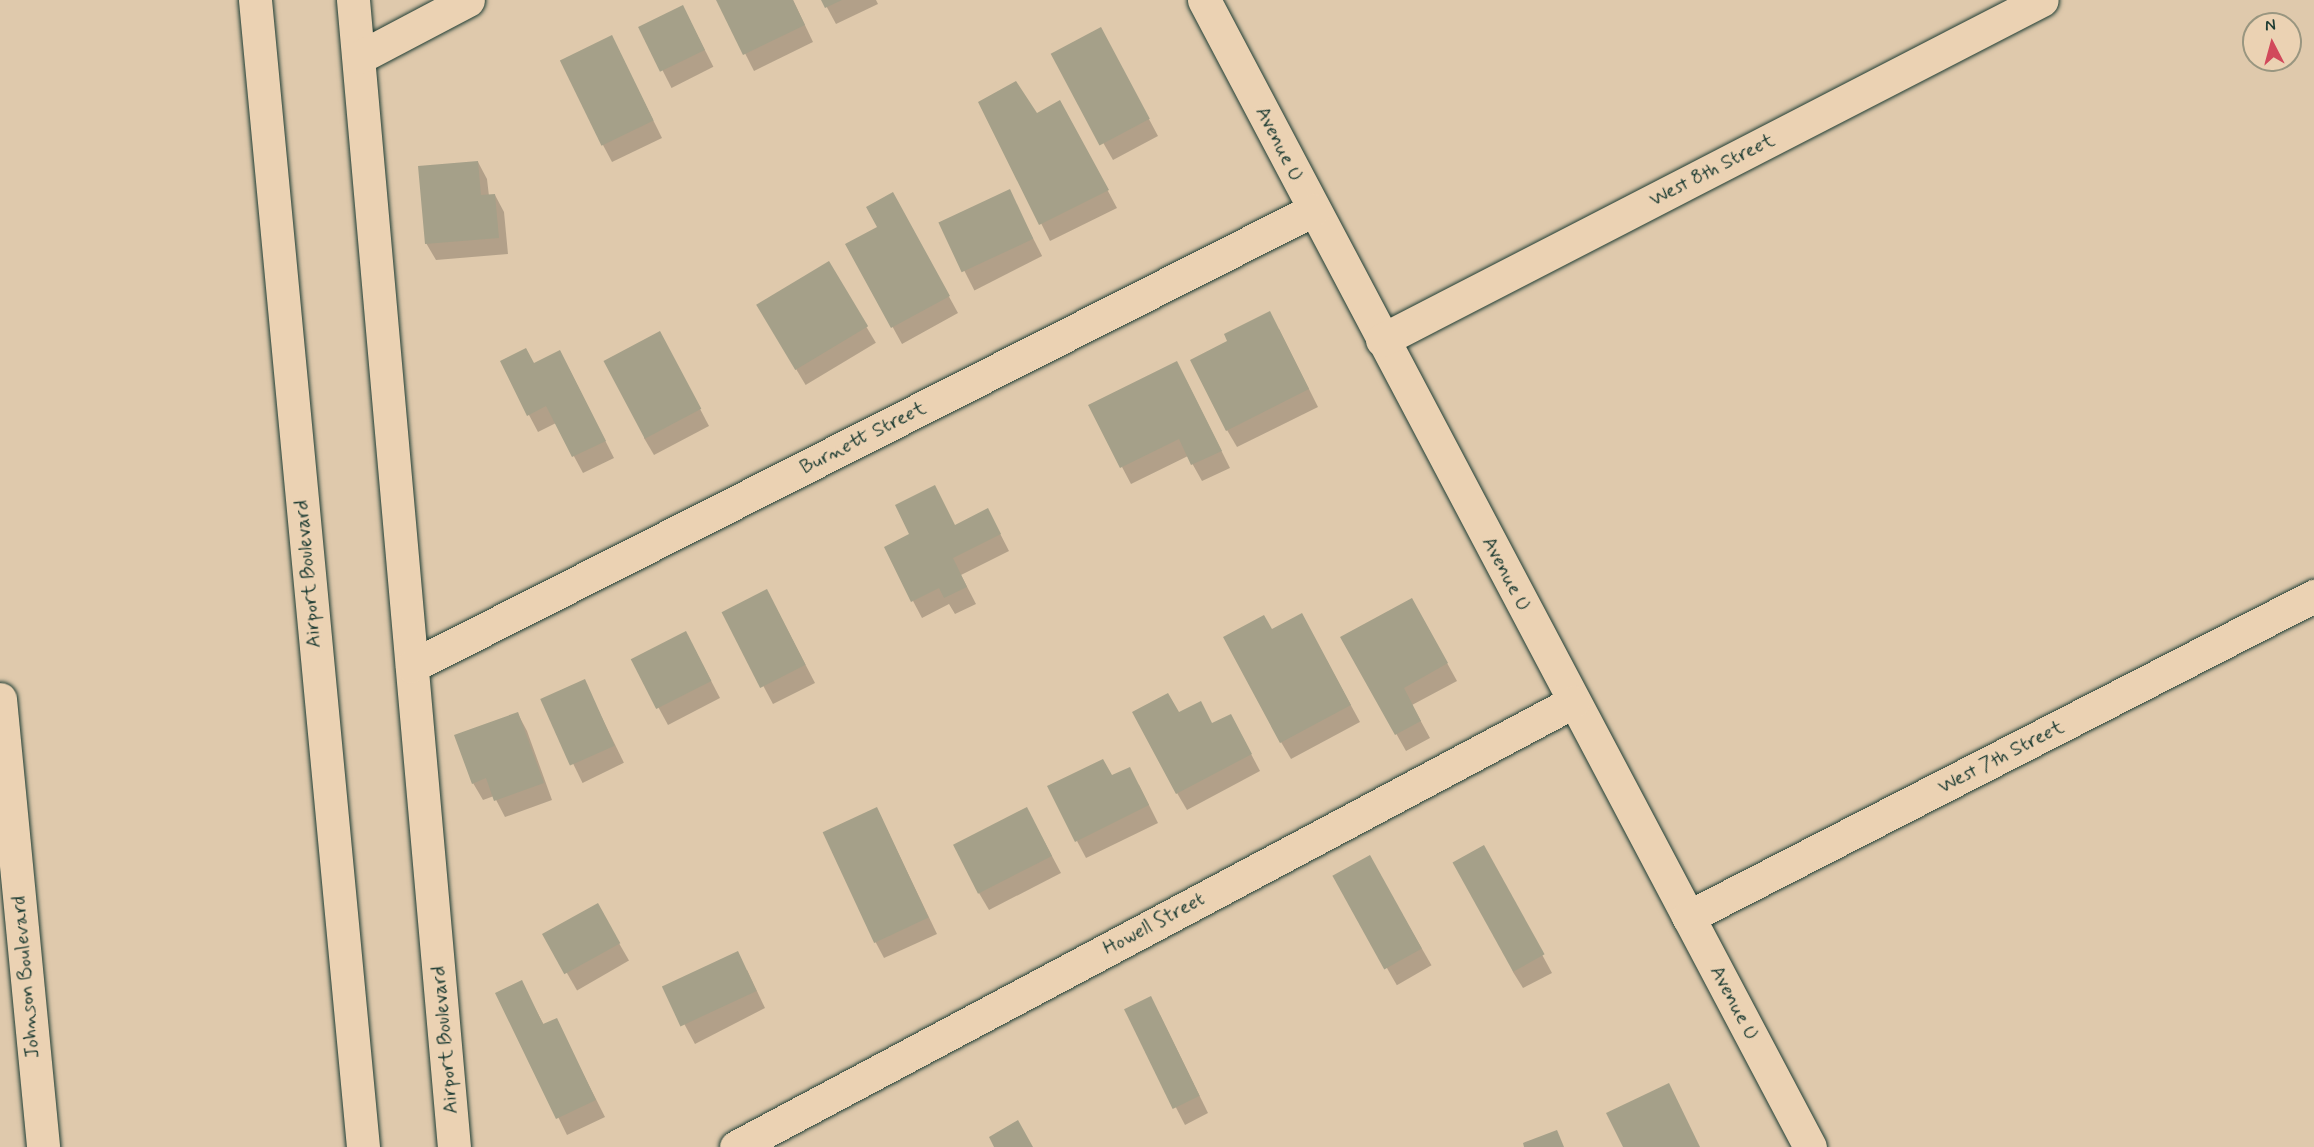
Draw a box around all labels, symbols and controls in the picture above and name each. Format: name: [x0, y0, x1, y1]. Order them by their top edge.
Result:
north arrow: [2242, 12, 2302, 72]
text: N: [2264, 15, 2277, 37]
street label: Avenue U: [1250, 102, 1308, 186]
street label: West 8th Street: [1645, 128, 1779, 212]
street label: Burnett Street: [796, 396, 930, 480]
street label: Airport Boulevard: [290, 499, 326, 649]
street label: Avenue U: [1476, 533, 1536, 615]
street label: West 7th Street: [1934, 715, 2068, 799]
street label: Howell Street: [1097, 886, 1211, 962]
street label: Johnson Boulevard: [7, 897, 45, 1057]
street label: Avenue U: [1704, 962, 1764, 1044]
street label: Airport Boulevard: [427, 965, 463, 1115]

